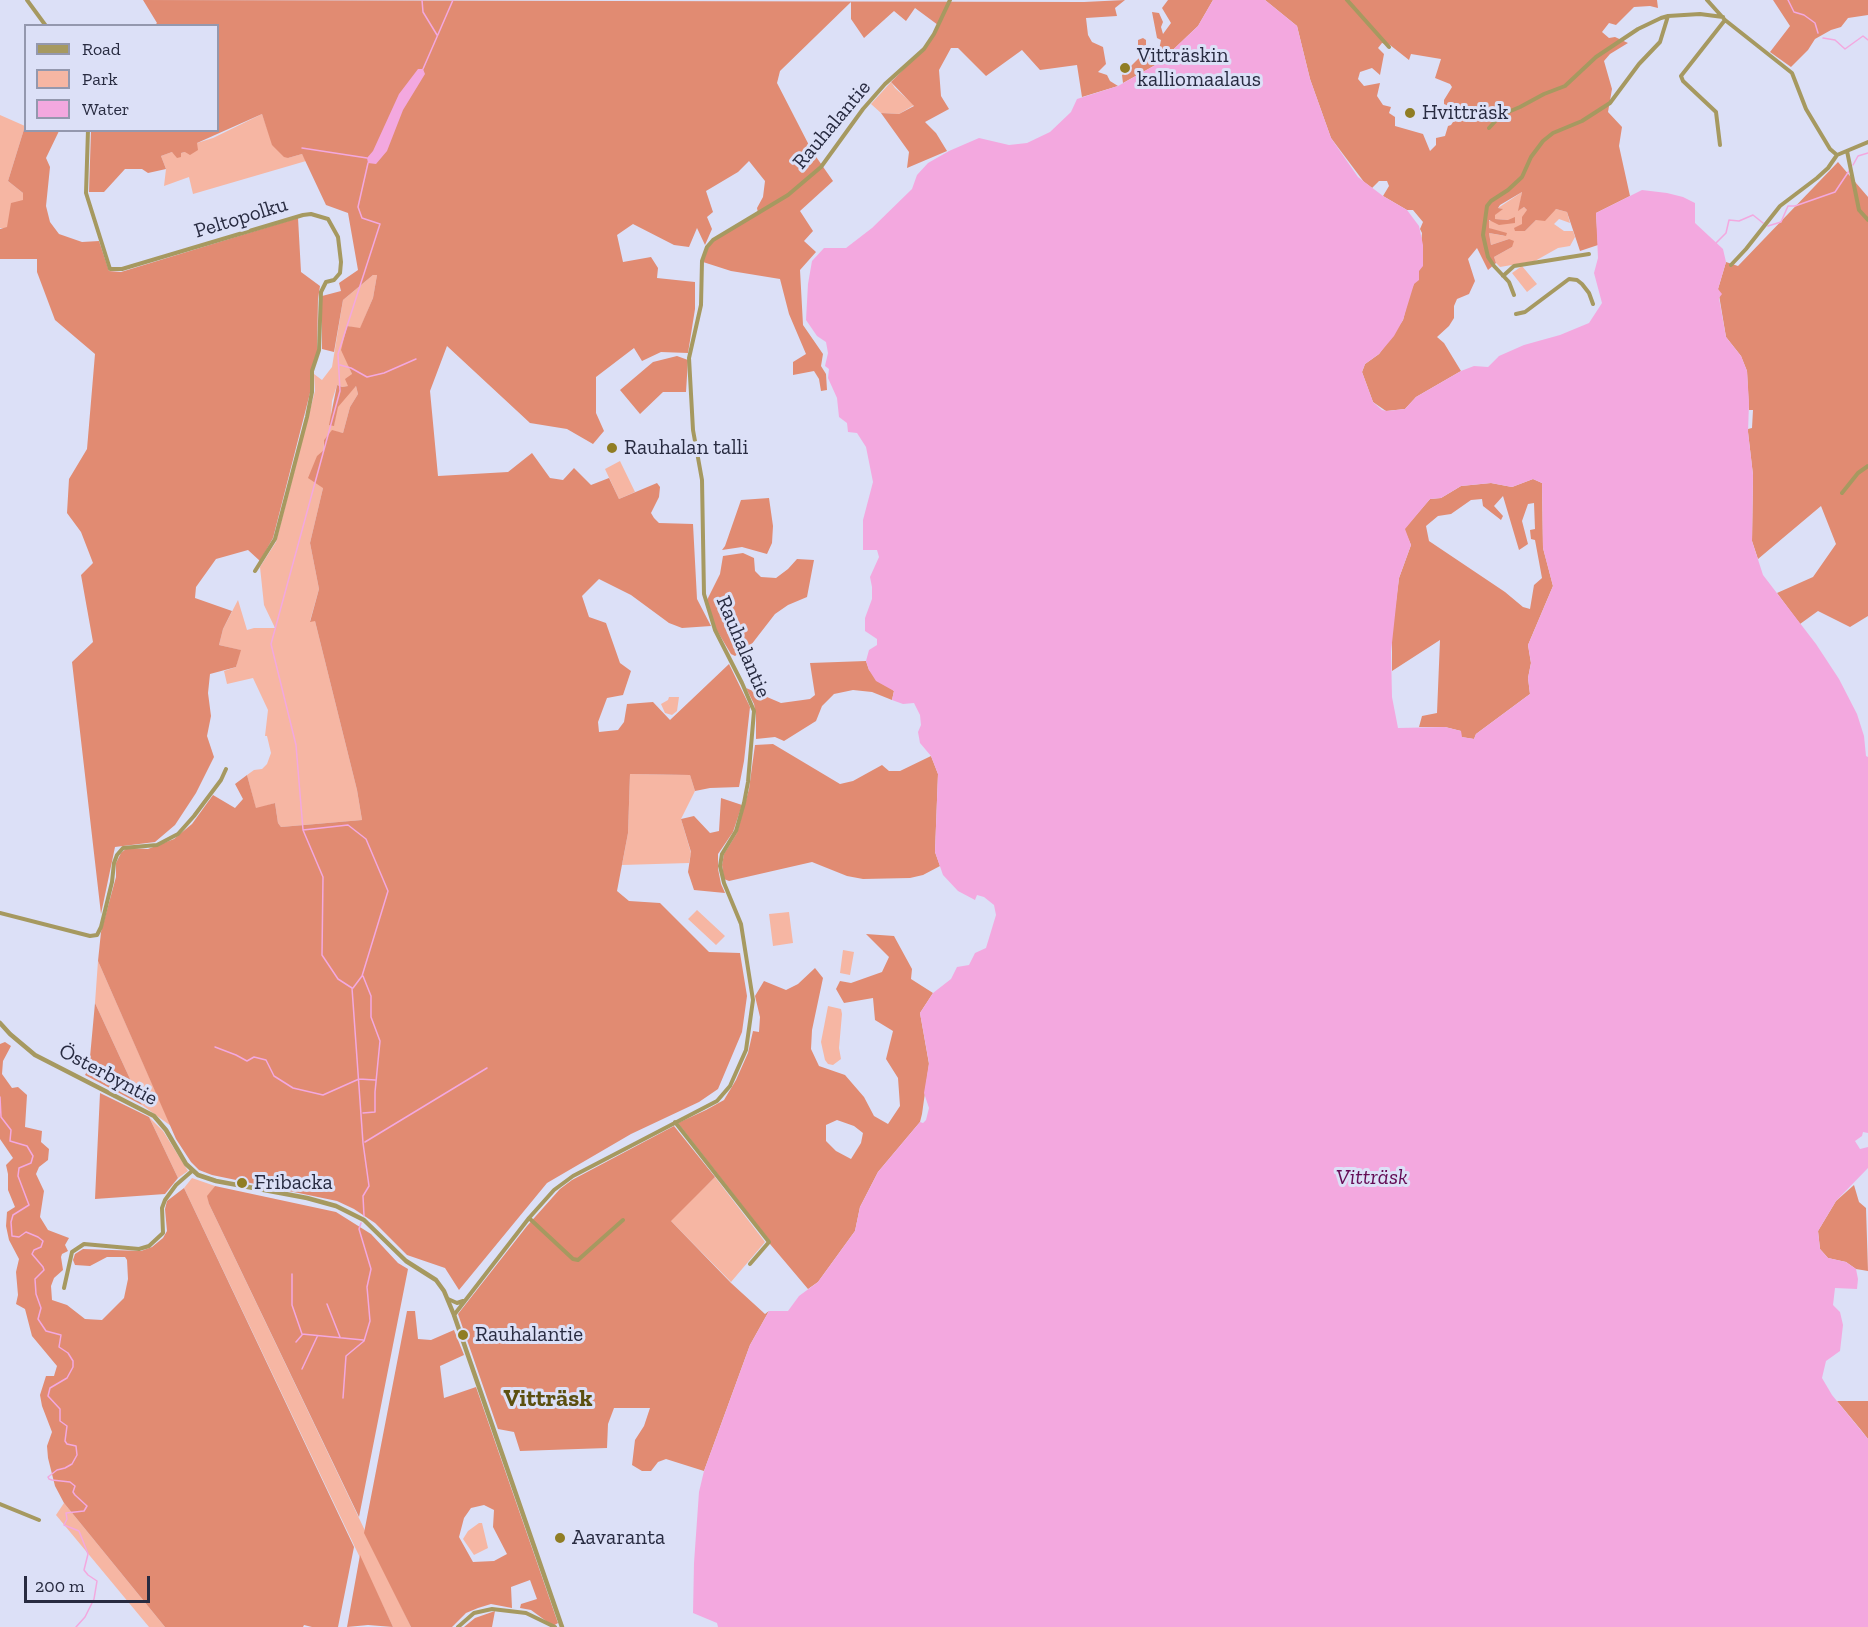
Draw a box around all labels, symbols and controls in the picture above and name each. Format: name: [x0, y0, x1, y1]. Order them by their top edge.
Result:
legend: [24, 24, 219, 132]
text: Road: [82, 38, 121, 60]
place label: Vitträskin kalliomaalaus: [1137, 43, 1261, 93]
marker: Vitträskin kalliomaalaus: [1118, 61, 1132, 75]
text: Park: [82, 68, 118, 90]
street label: Rauhalantie: [788, 76, 876, 174]
text: Water: [82, 98, 129, 120]
place label: Hvitträsk: [1422, 100, 1508, 126]
marker: Hvitträsk: [1403, 106, 1417, 120]
street label: Peltopolku: [191, 192, 291, 244]
place label: Rauhalan talli: [624, 435, 748, 461]
marker: Rauhalan talli: [605, 441, 619, 455]
street label: Rauhalantie: [710, 592, 776, 702]
street label: Österbyntie: [54, 1038, 162, 1112]
water label: Vitträsk: [1336, 1165, 1408, 1191]
place label: Fribacka: [254, 1170, 333, 1196]
marker: Fribacka: [235, 1176, 249, 1190]
place label: Rauhalantie: [475, 1322, 583, 1348]
marker: Rauhalantie: [456, 1328, 470, 1342]
district label: Vitträsk: [503, 1385, 593, 1413]
place label: Aavaranta: [572, 1525, 665, 1551]
marker: Aavaranta: [553, 1531, 567, 1545]
scale bar: [27, 1564, 153, 1602]
text: 200 m: [35, 1575, 85, 1597]

